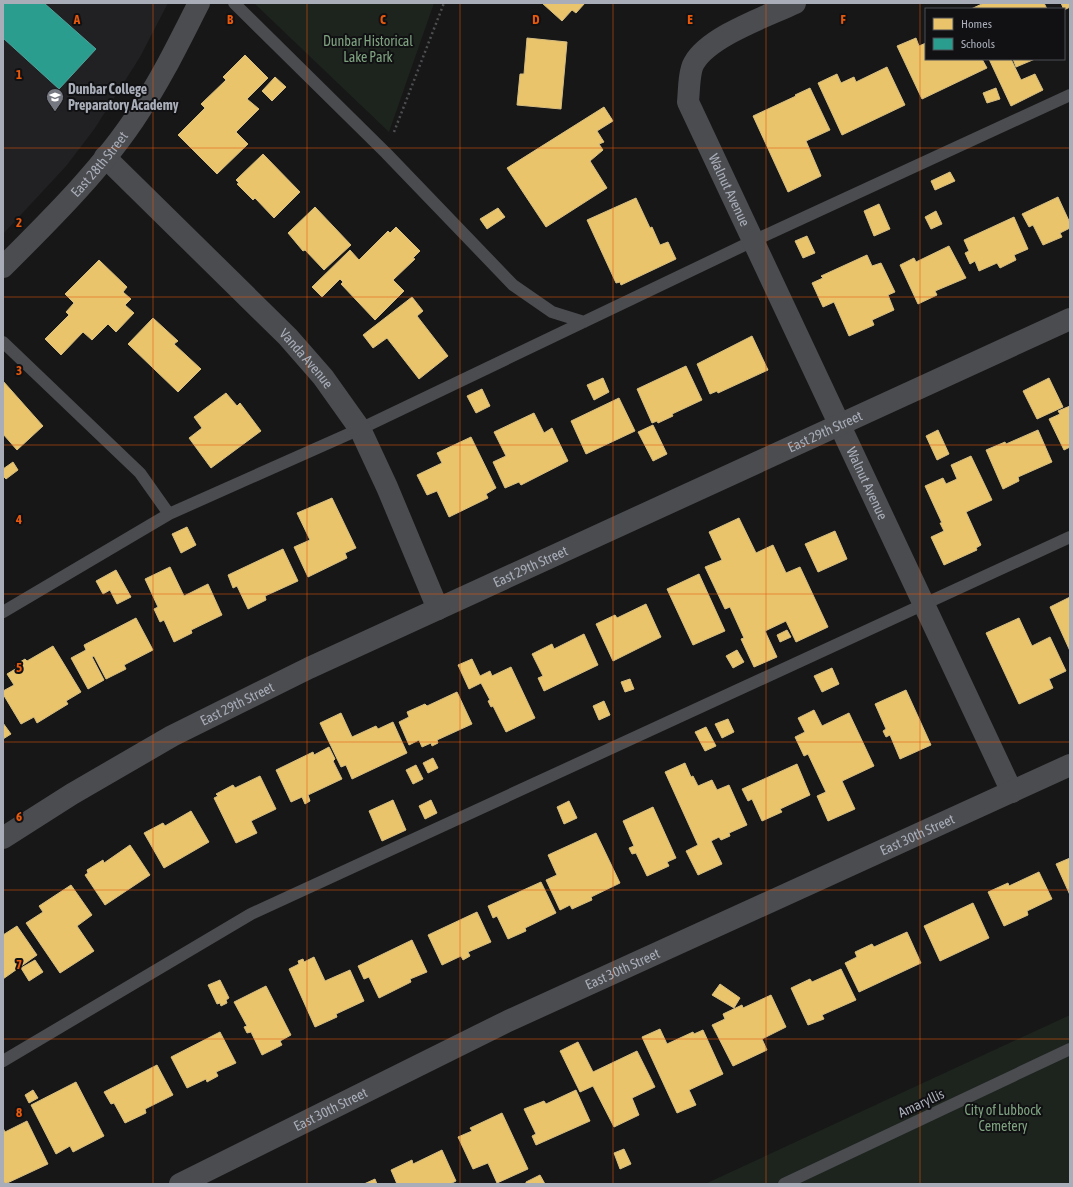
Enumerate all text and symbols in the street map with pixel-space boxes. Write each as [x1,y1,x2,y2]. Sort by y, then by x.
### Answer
legend [925,8,1065,60]
text: A [73,12,81,27]
text: B [227,12,234,27]
text: C [380,12,386,27]
text: D [532,12,540,27]
text: E [687,12,693,27]
text: F [840,12,846,27]
text: Homes [961,17,992,31]
park label: Dunbar Historical Lake Park [323,33,413,65]
text: Schools [961,37,995,51]
text: 1 [16,67,22,82]
place label: Dunbar College Preparatory Academy [68,81,179,113]
school or university icon: Dunbar College Preparatory Academy [45,87,65,112]
street label: East 28th Street [68,128,131,200]
street label: Walnut Avenue [705,151,753,229]
text: 2 [16,215,22,230]
street label: Vanda Avenue [276,325,336,391]
text: 3 [16,363,22,378]
street label: East 29th Street [785,407,865,455]
street label: Walnut Avenue [843,445,891,522]
text: 4 [15,512,22,527]
street label: East 29th Street [491,542,570,590]
text: 5 [16,660,22,675]
street label: East 29th Street [198,679,276,729]
text: 6 [16,809,22,824]
street label: East 30th Street [877,811,957,858]
street label: East 30th Street [583,945,662,993]
text: 7 [16,957,22,972]
street label: East 30th Street [291,1084,370,1134]
street label: Amaryllis [895,1085,947,1121]
park label: City of Lubbock Cemetery [965,1102,1041,1134]
text: 8 [16,1105,22,1120]

